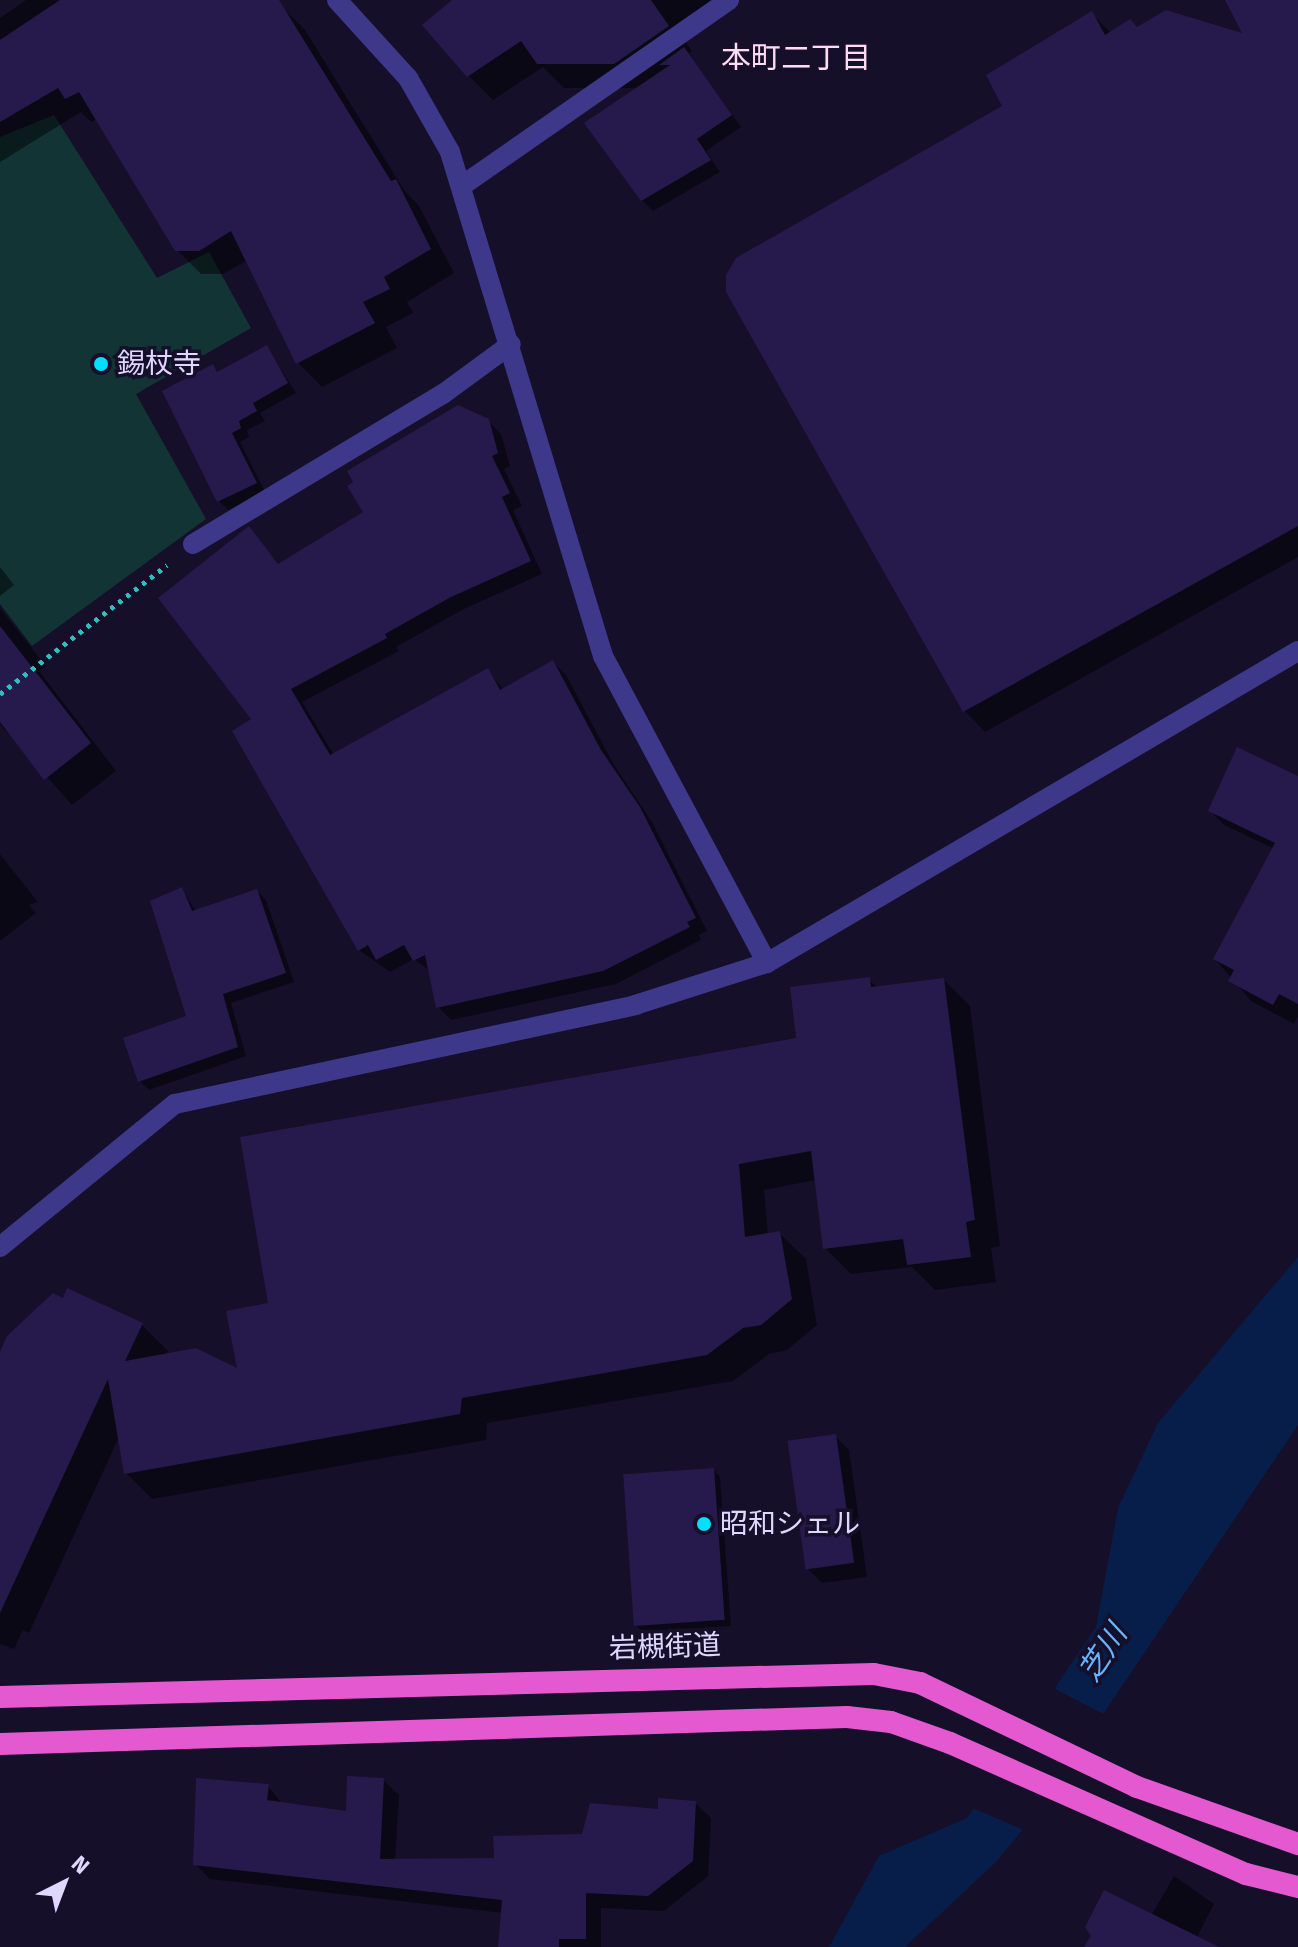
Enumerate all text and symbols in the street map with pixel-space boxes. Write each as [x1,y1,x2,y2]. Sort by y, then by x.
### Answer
district label: 本町二丁目 [721,40,871,76]
place label: 錫杖寺 [117,347,201,381]
marker: 錫杖寺 [92,355,110,373]
place label: 昭和シェル [720,1507,860,1541]
marker: 昭和シェル [695,1515,713,1533]
water label: 芝川 [1072,1618,1134,1688]
street label: 岩槻街道 [608,1628,722,1666]
north arrow [24,1843,104,1923]
text: N [66,1850,95,1880]

